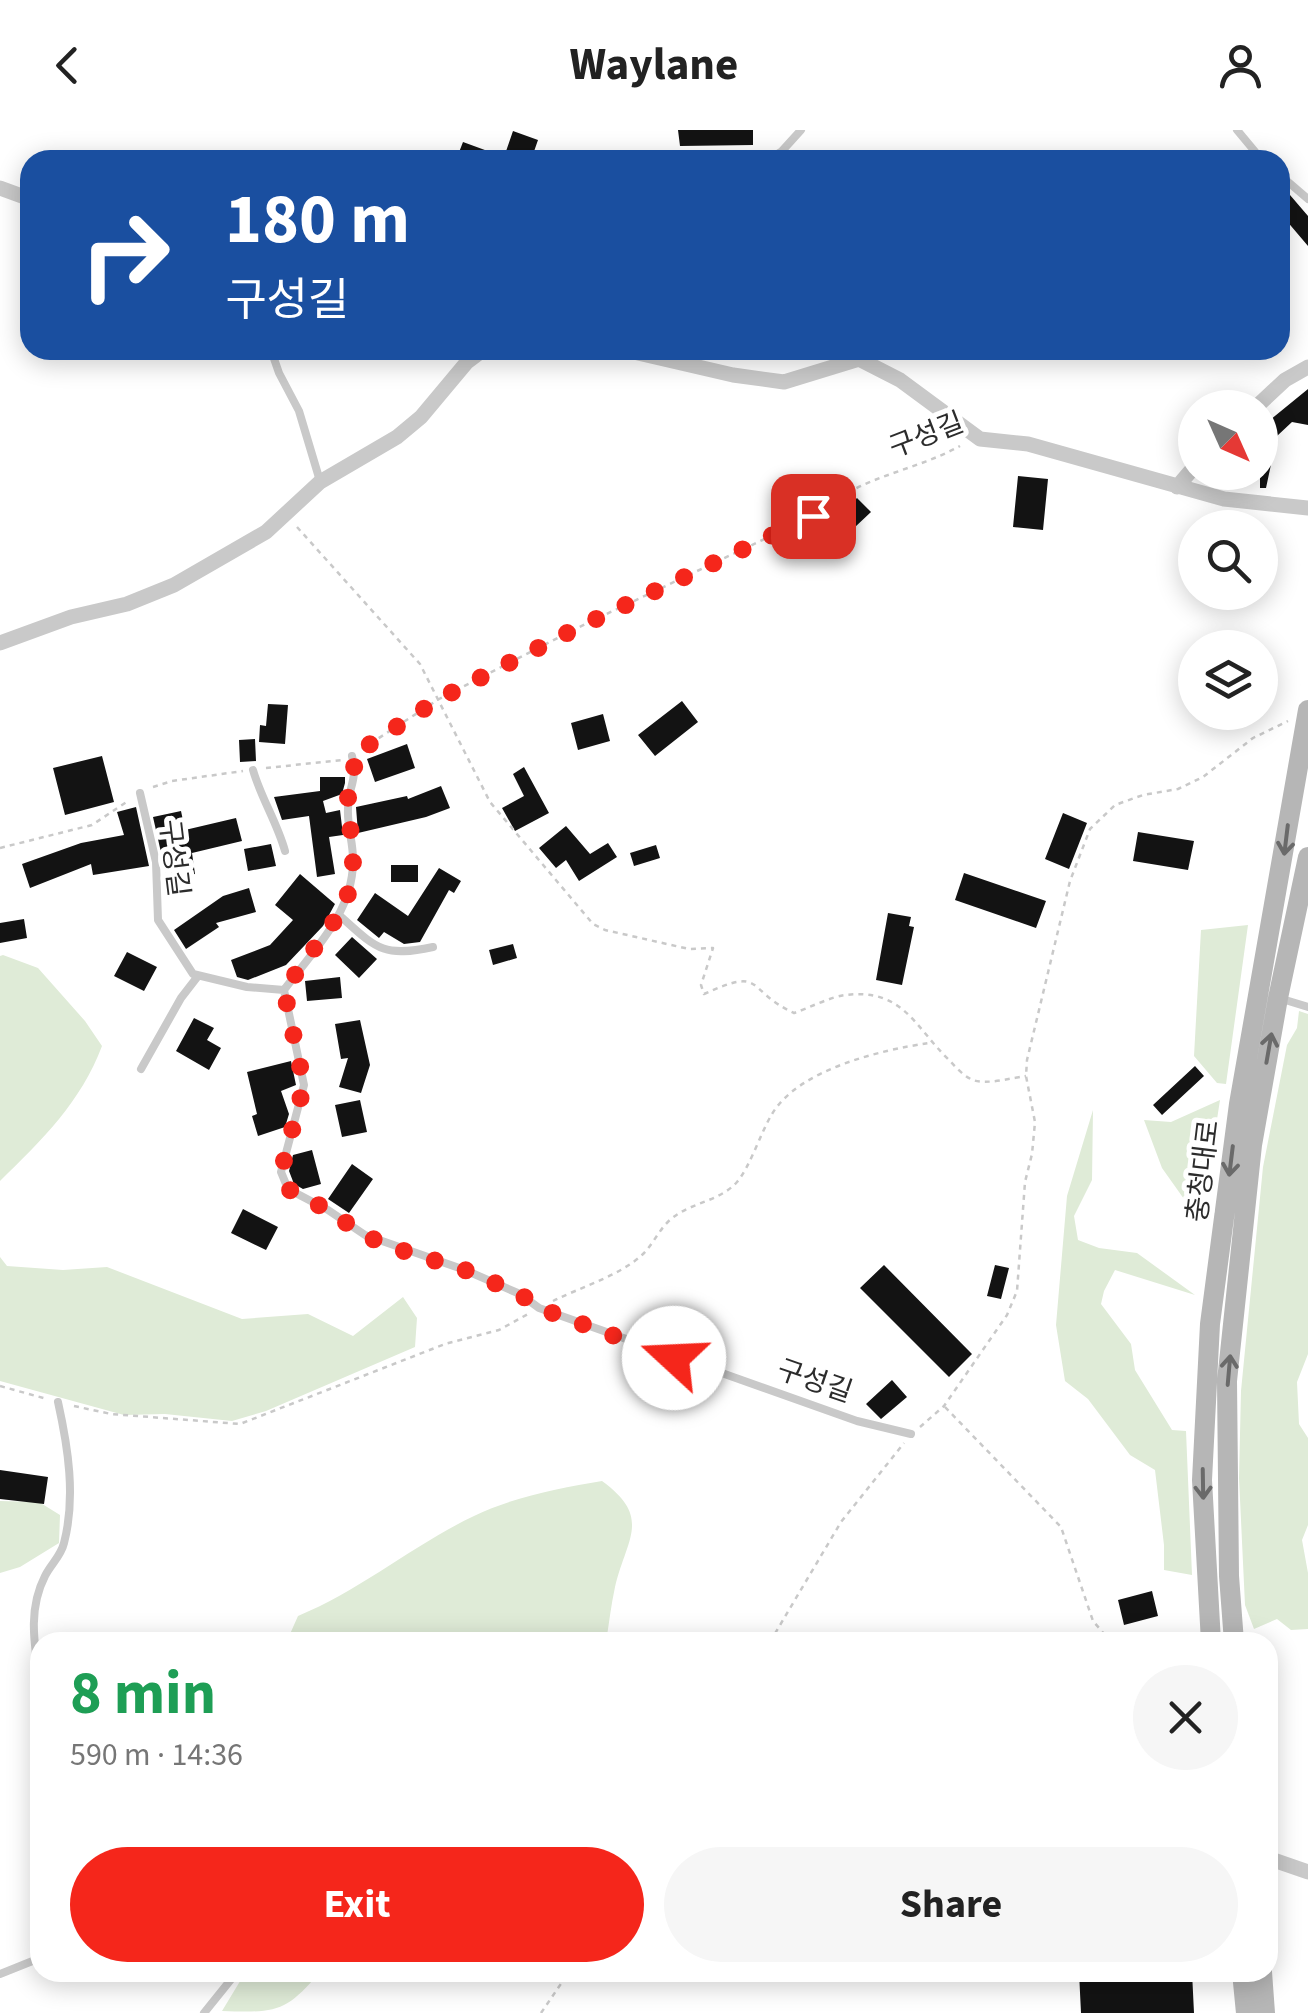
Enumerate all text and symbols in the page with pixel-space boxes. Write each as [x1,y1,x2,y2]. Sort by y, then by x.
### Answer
text: Waylane [570,33,738,97]
icon: back [40,38,95,93]
icon: person [1213,38,1268,93]
text: 180 m [225,170,410,270]
icon: right [60,190,190,320]
text: 구성길 [225,269,349,333]
north arrow [1178,390,1278,490]
map controls [1178,390,1278,730]
street label: 구성길 [883,402,970,467]
pin [771,474,856,559]
icon: arrive [786,489,841,544]
button: search [1178,510,1278,610]
button: layers [1178,630,1278,730]
street label: 구성길 [149,817,199,899]
one-way arrow [1276,824,1294,856]
one-way arrow [1260,1032,1279,1065]
street label: 충청대로 [1177,1118,1229,1225]
one-way arrow [1222,1144,1240,1176]
position arrow [622,1306,726,1410]
street label: 구성길 [772,1349,858,1412]
one-way arrow [1220,1355,1239,1387]
one-way arrow [1193,1468,1212,1500]
text: 8 min [70,1652,216,1737]
button: close [1133,1665,1238,1770]
text: 590 m · 14:36 [70,1732,243,1778]
button: Exit [70,1847,644,1962]
button: Share [664,1847,1238,1962]

